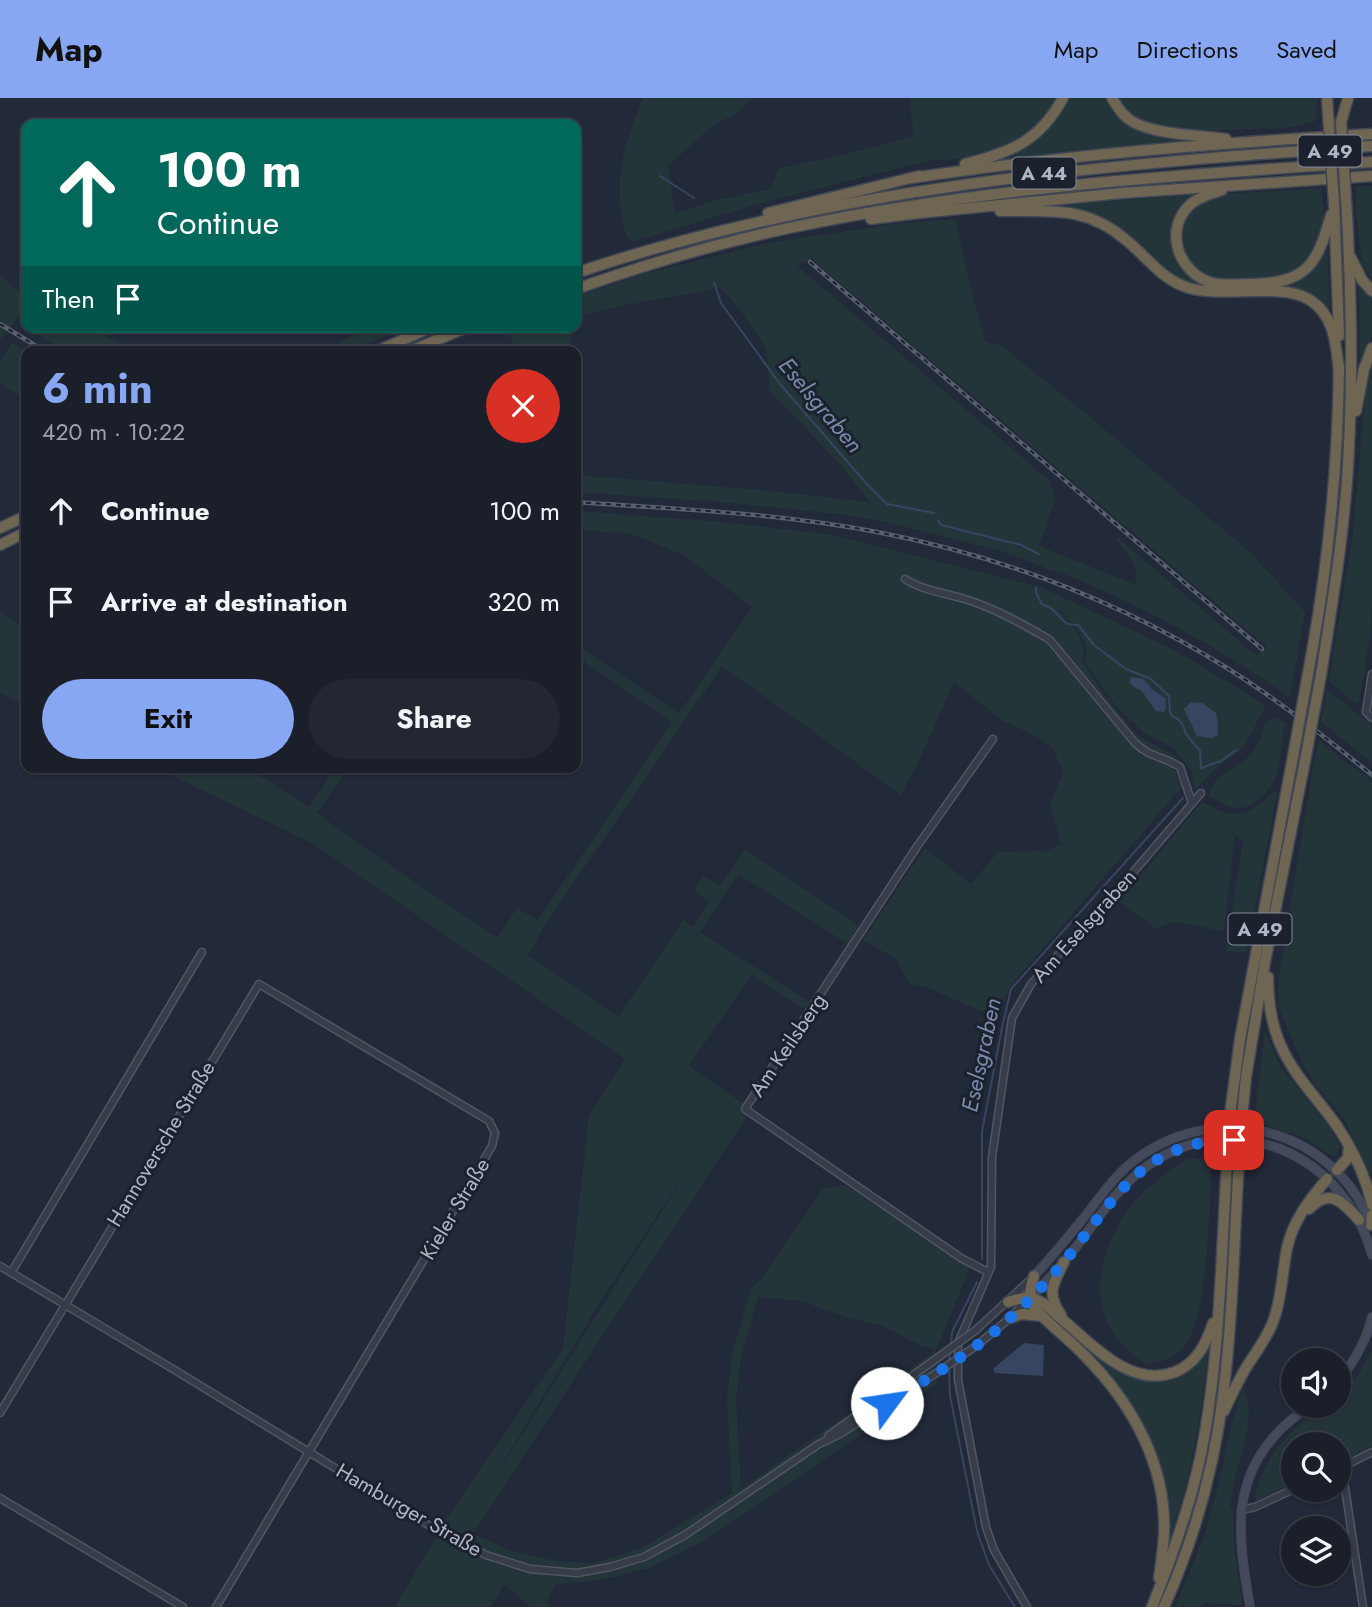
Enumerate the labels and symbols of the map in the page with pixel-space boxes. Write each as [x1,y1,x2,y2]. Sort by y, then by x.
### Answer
road number: A 49 [1298,136,1362,166]
road number: A 44 [1012,158,1076,188]
water label: Eselsgraben [771,350,871,460]
street label: Am Eselsgraben [1025,863,1143,989]
road number: A 49 [1228,914,1292,944]
street label: Am Keilsberg [742,987,834,1103]
water label: Eselsgraben [952,995,1010,1115]
street label: Hannoversche Straße [100,1055,222,1232]
pin [1204,1110,1264,1170]
street label: Kieler Straße [413,1152,497,1266]
position arrow [850,1366,924,1440]
street label: Hamburger Straße [330,1456,488,1564]

